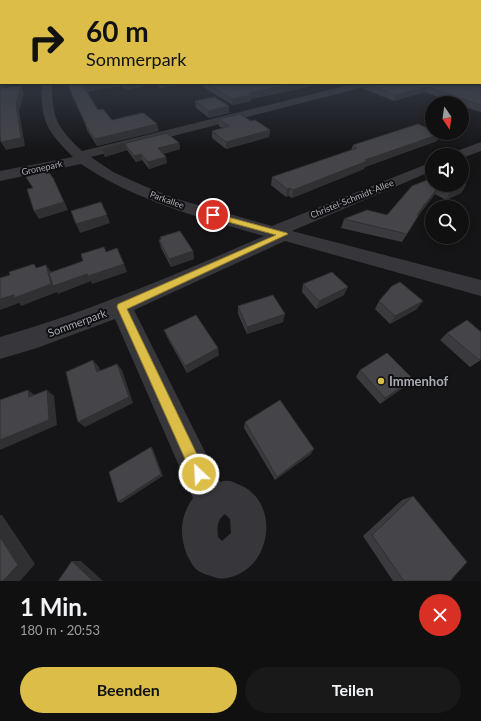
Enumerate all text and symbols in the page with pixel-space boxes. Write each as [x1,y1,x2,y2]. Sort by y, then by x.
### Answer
text: 60 m [86,14,149,48]
icon: right [20,16,72,68]
text: Sommerpark [86,48,186,70]
north arrow [425,96,469,140]
map controls [425,96,469,244]
button: sound [425,148,469,192]
street label: Gronepark [20,158,64,177]
street label: Christel-Schmidt-Allee [309,177,395,220]
street label: Parkallee [148,188,186,211]
pin [196,198,230,232]
button: search [425,200,469,244]
icon: arrive [202,204,224,226]
street label: Sommerpark [46,306,108,339]
place label: Immenhof [389,373,448,389]
marker: Immenhof [376,376,386,386]
position arrow [178,453,220,495]
text: 1 Min. [20,592,88,621]
button: close [419,594,461,636]
text: 180 m · 20:53 [20,622,100,638]
button: Beenden [20,667,237,713]
button: Teilen [245,667,461,713]

